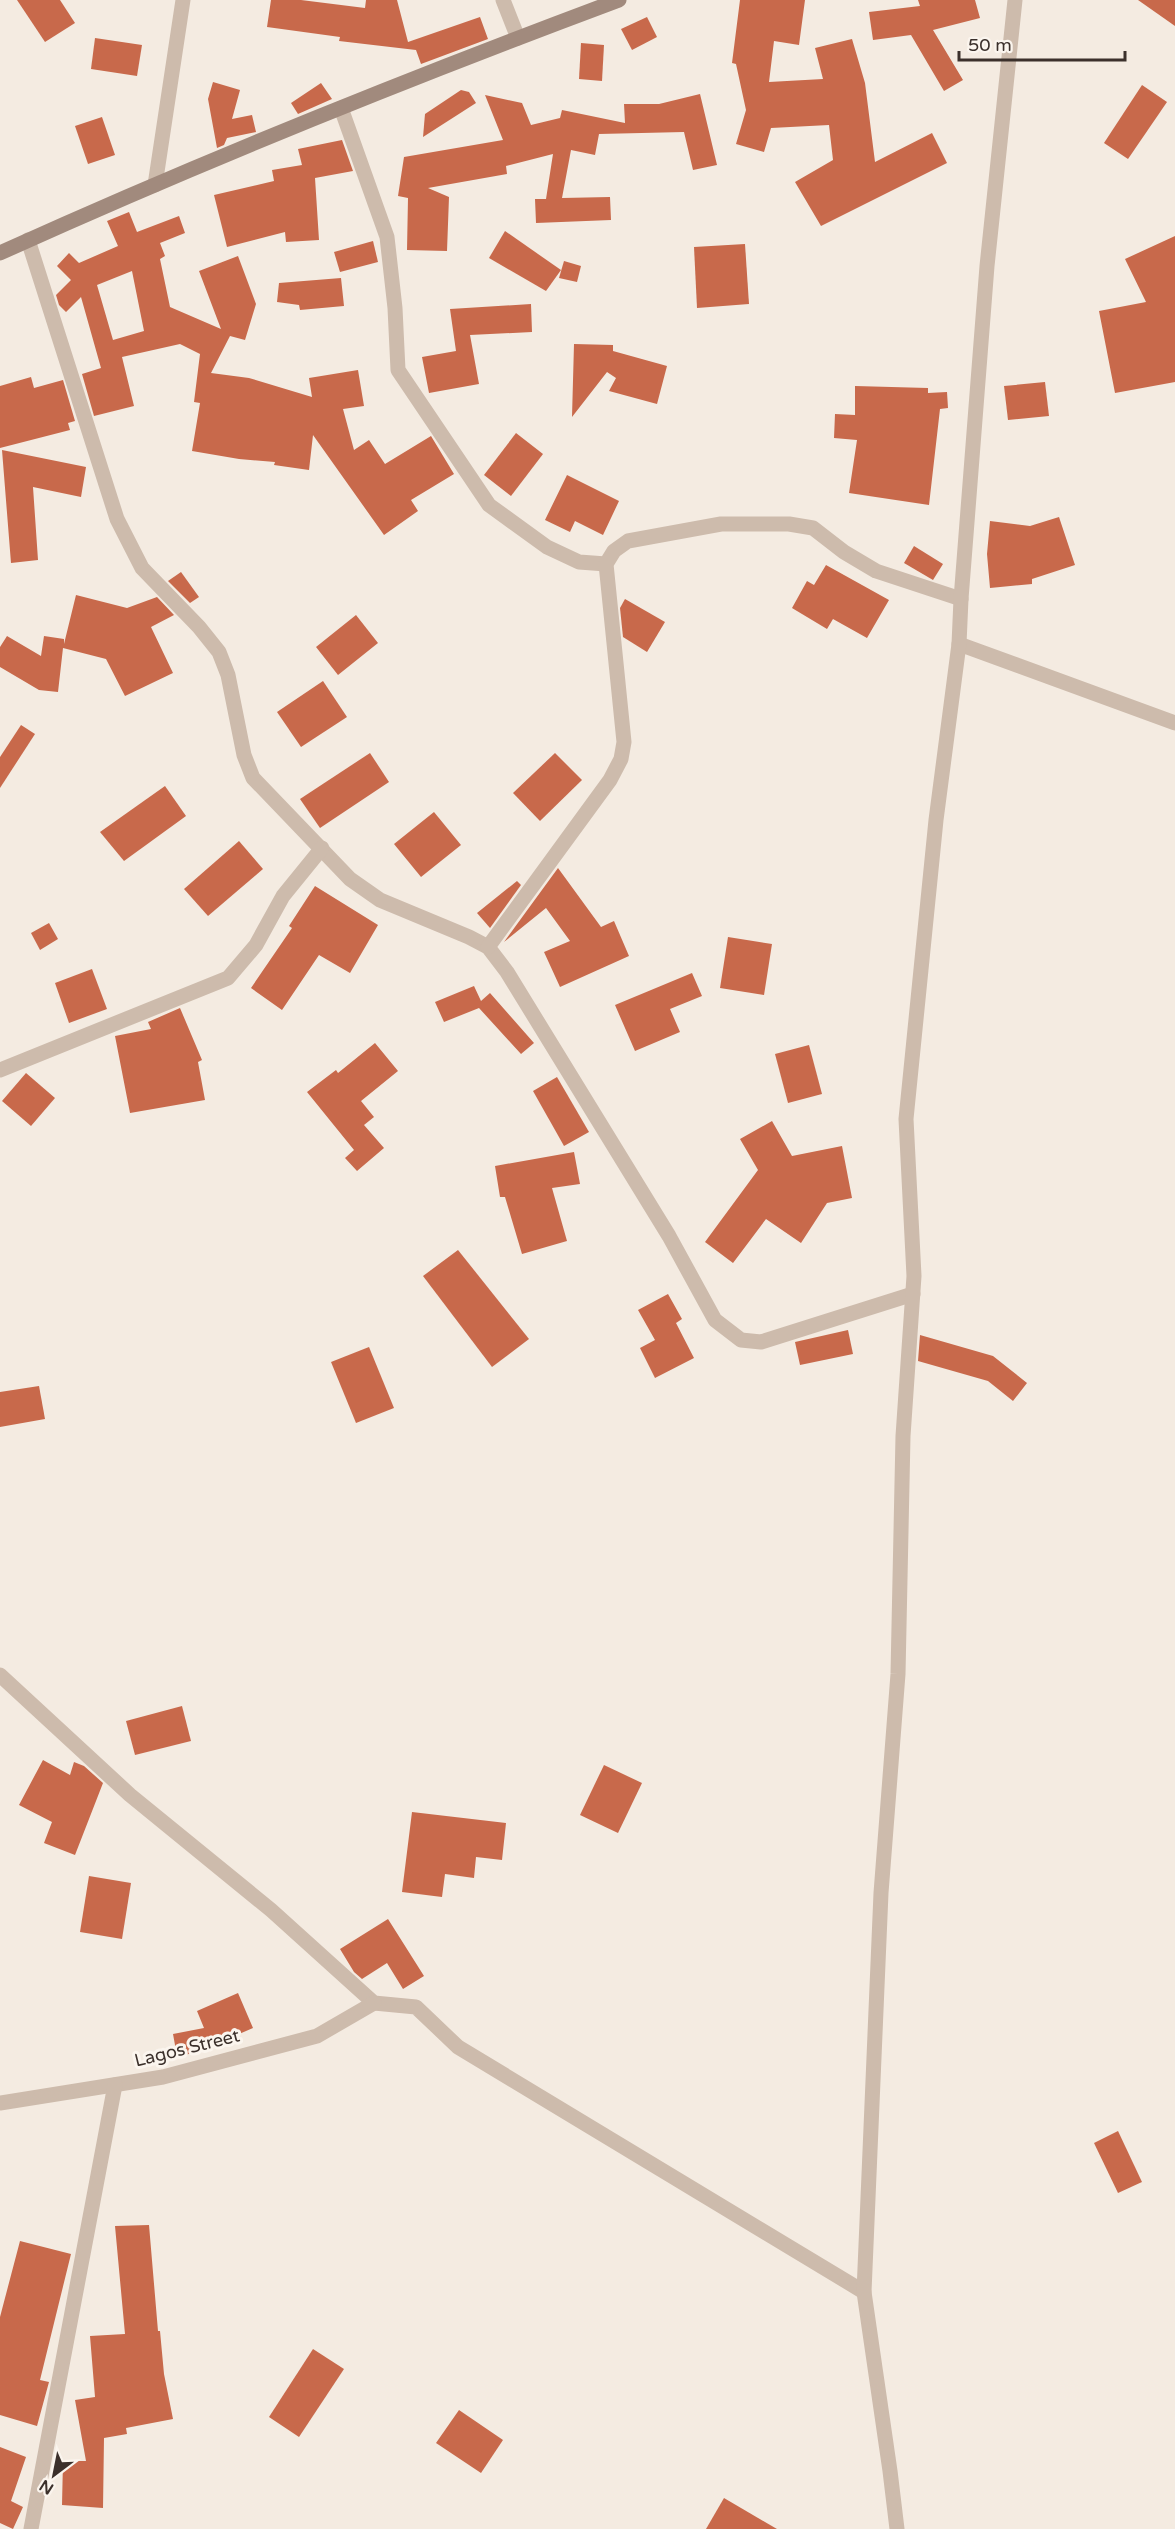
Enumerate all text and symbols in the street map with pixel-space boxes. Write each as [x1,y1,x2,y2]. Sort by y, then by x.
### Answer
scale bar [959,24,1126,62]
text: 50 m [968,34,1012,56]
street label: Lagos Street [132,2024,242,2072]
north arrow [24,2445,84,2505]
text: N [36,2475,57,2499]

